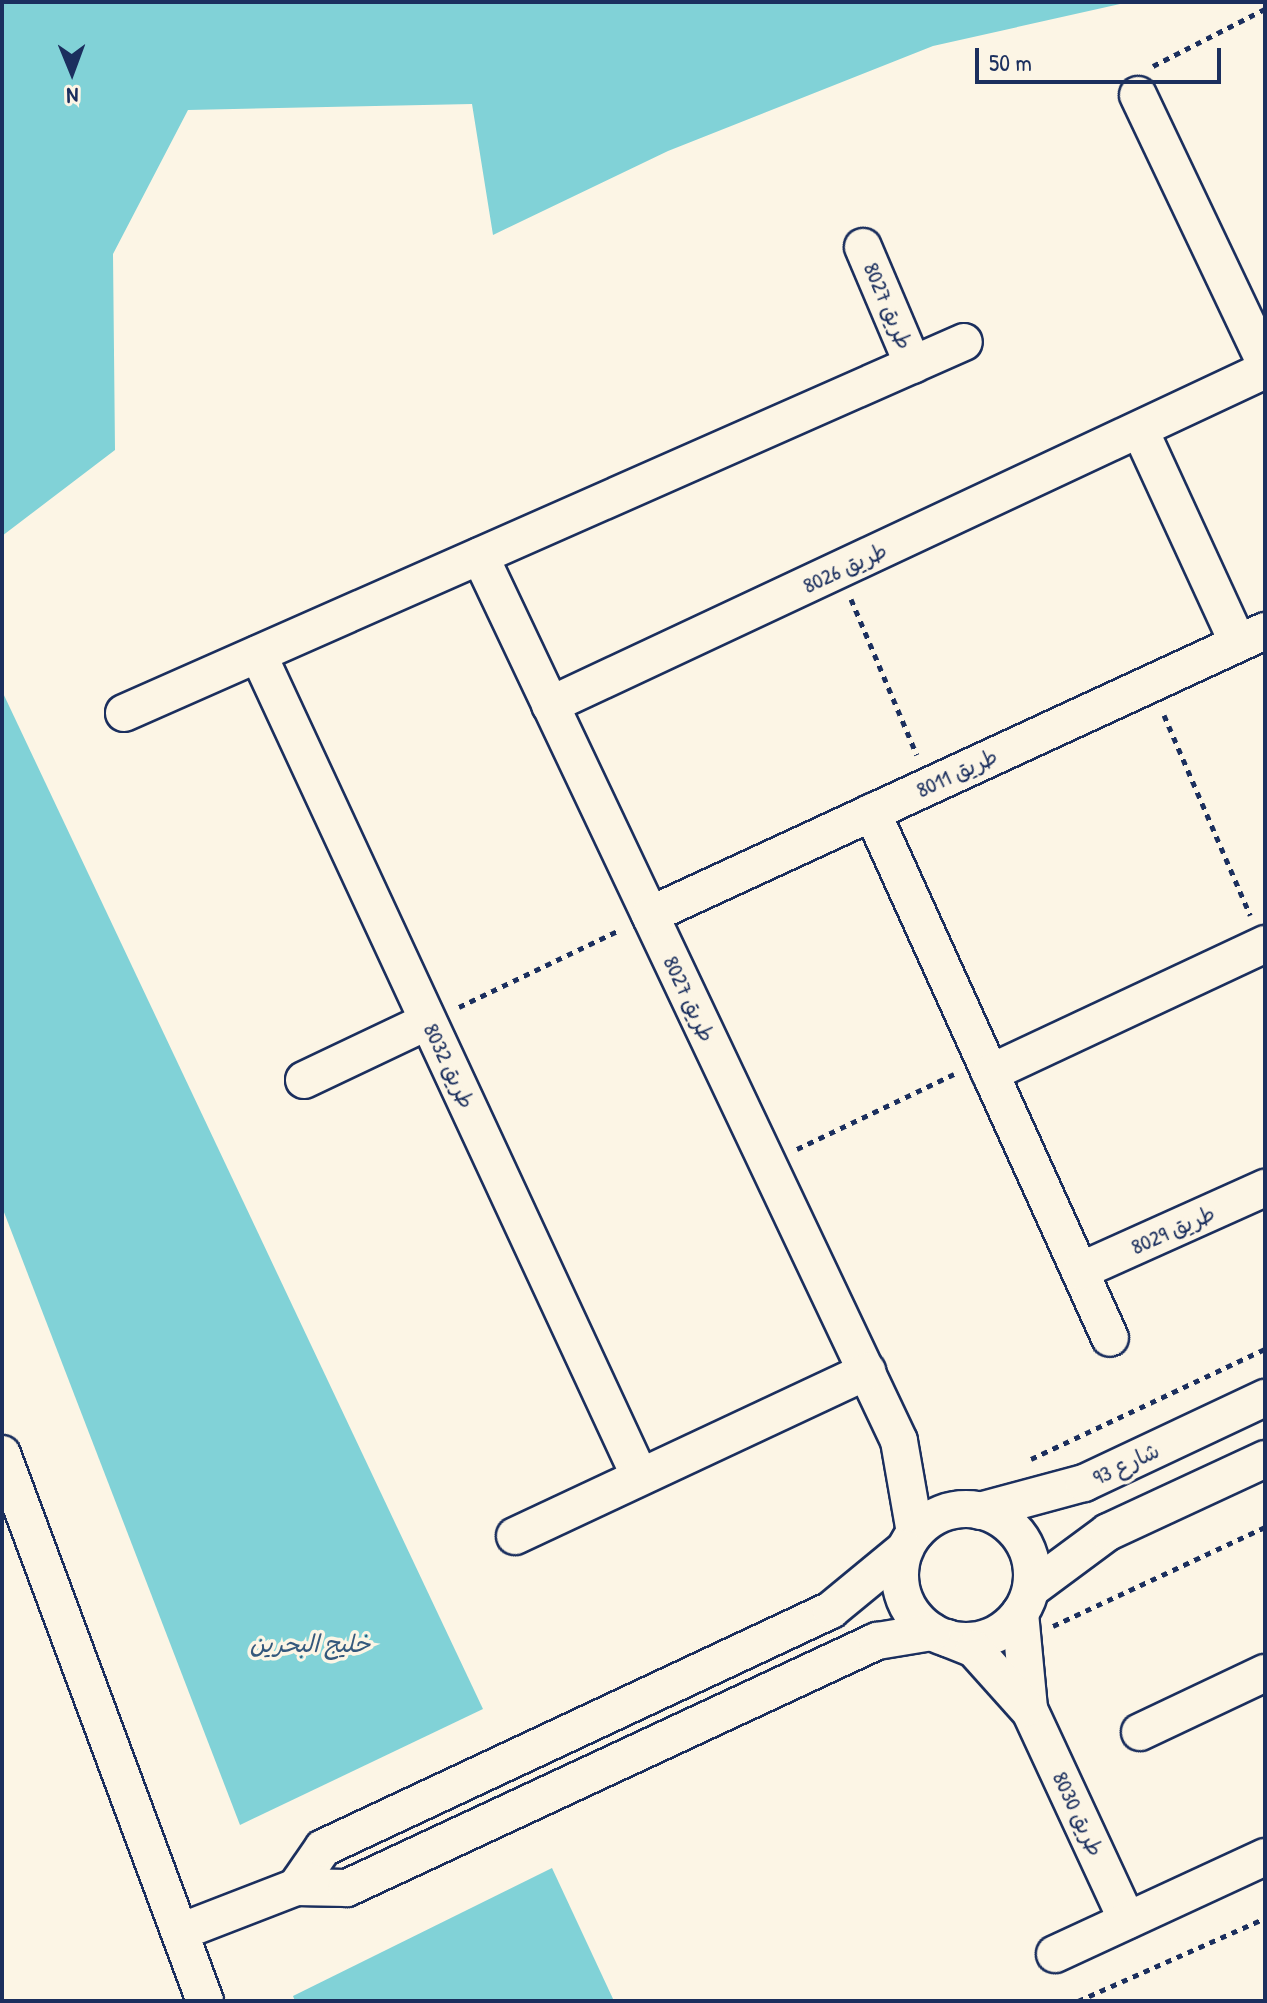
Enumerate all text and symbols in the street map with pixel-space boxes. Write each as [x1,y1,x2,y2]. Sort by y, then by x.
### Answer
north arrow [32,32,112,112]
scale bar [979,32,1225,82]
text: 50 m [989,46,1032,78]
text: N [66,81,79,111]
street label: طريق 8027 [858,259,918,353]
street label: طريق 8026 [799,537,891,599]
street label: طريق 8011 [912,743,1002,803]
street label: طريق 8027 [658,952,720,1046]
street label: طريق 8032 [418,1019,480,1113]
street label: طريق 8029 [1127,1200,1219,1260]
street label: شارع 93 [1088,1437,1164,1491]
water label: خليج البحرين [250,1630,370,1658]
street label: طريق 8030 [1047,1767,1109,1861]

